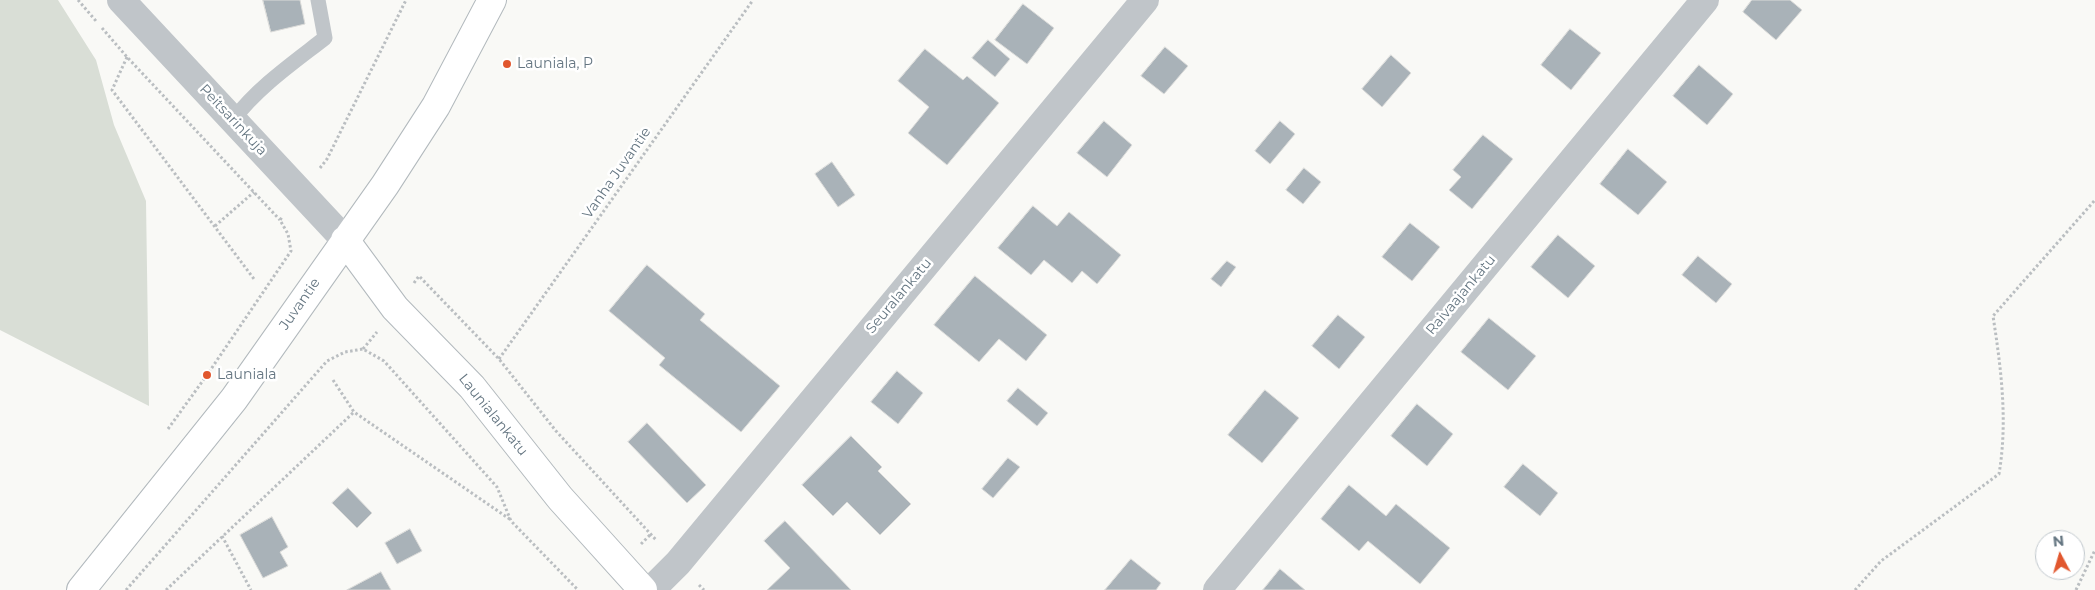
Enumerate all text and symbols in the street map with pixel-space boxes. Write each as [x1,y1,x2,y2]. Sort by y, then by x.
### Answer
place label: Launiala, P [517,56,593,72]
marker: Launiala, P [501,58,513,70]
street label: Peitsarinkuja [196,81,270,159]
street label: Vanha Juvantie [579,124,655,222]
street label: Raivaajankatu [1423,252,1499,338]
street label: Seuralankatu [863,255,935,337]
street label: Juvantie [276,275,324,333]
place label: Launiala [217,367,276,383]
marker: Launiala [201,369,213,381]
street label: Launialankatu [455,371,531,459]
north arrow [2035,530,2085,580]
text: N [2052,532,2065,551]

